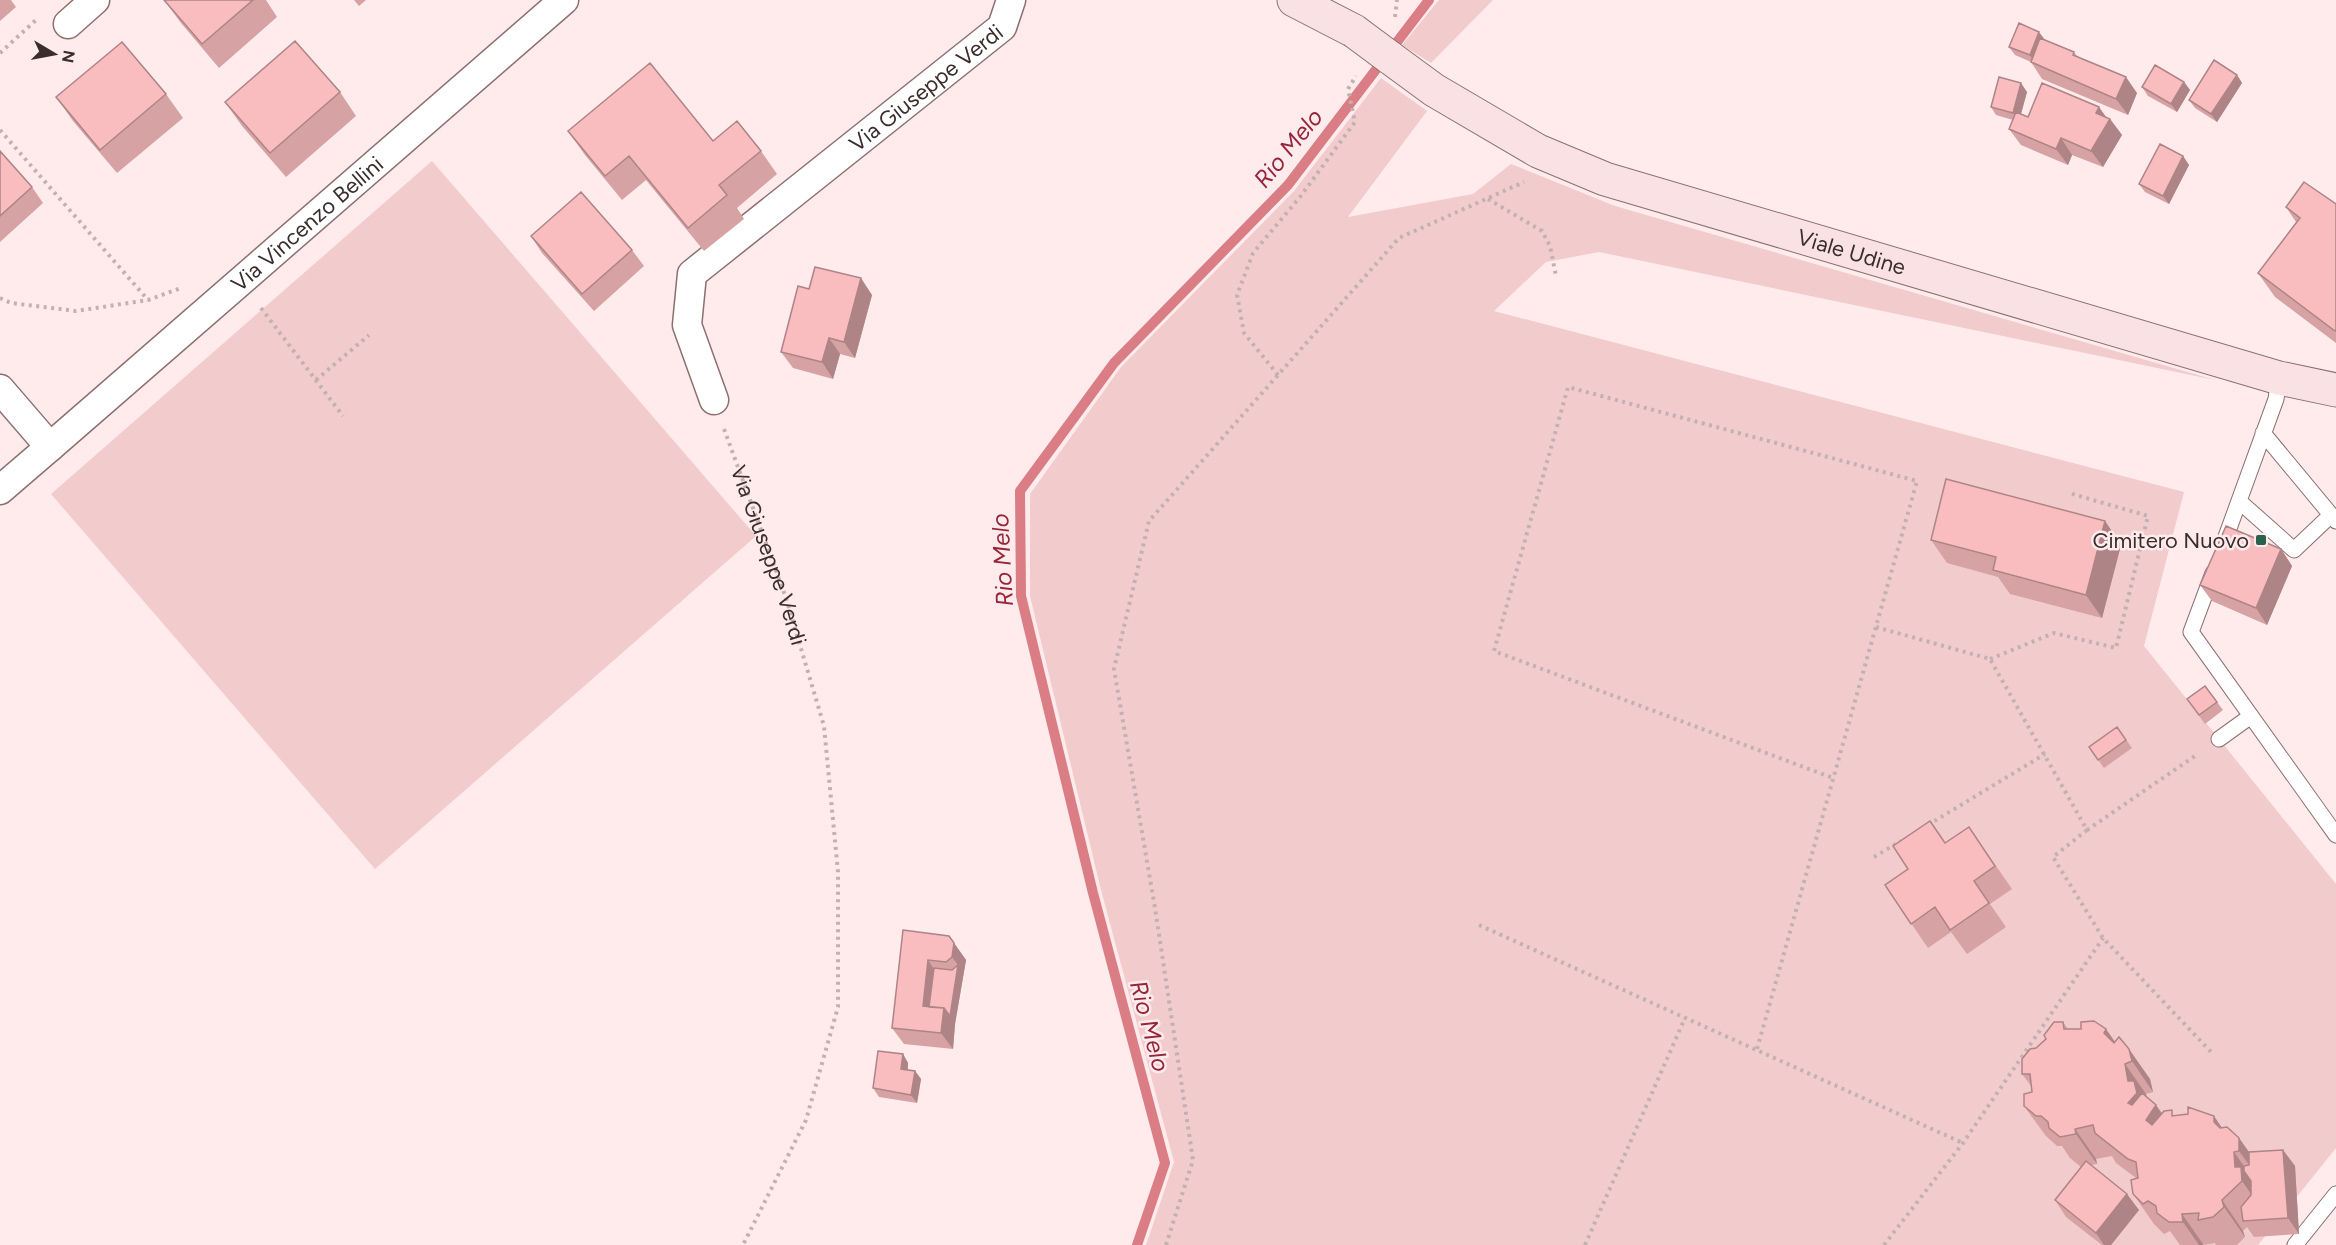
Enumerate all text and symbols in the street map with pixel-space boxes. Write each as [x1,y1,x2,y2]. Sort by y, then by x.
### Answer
street label: Via Giuseppe Verdi [844,18,1008,157]
north arrow [24,24,84,84]
text: N [58,49,79,64]
water label: Rio Melo [1247,103,1329,193]
street label: Via Vincenzo Bellini [225,150,388,297]
street label: Viale Udine [1794,223,1909,281]
street label: Via Giuseppe Verdi [725,462,813,648]
water label: Rio Melo [985,513,1019,607]
place label: Cimitero Nuovo [2093,527,2249,554]
marker: Cimitero Nuovo [2254,533,2268,547]
water label: Rio Melo [1124,977,1176,1075]

